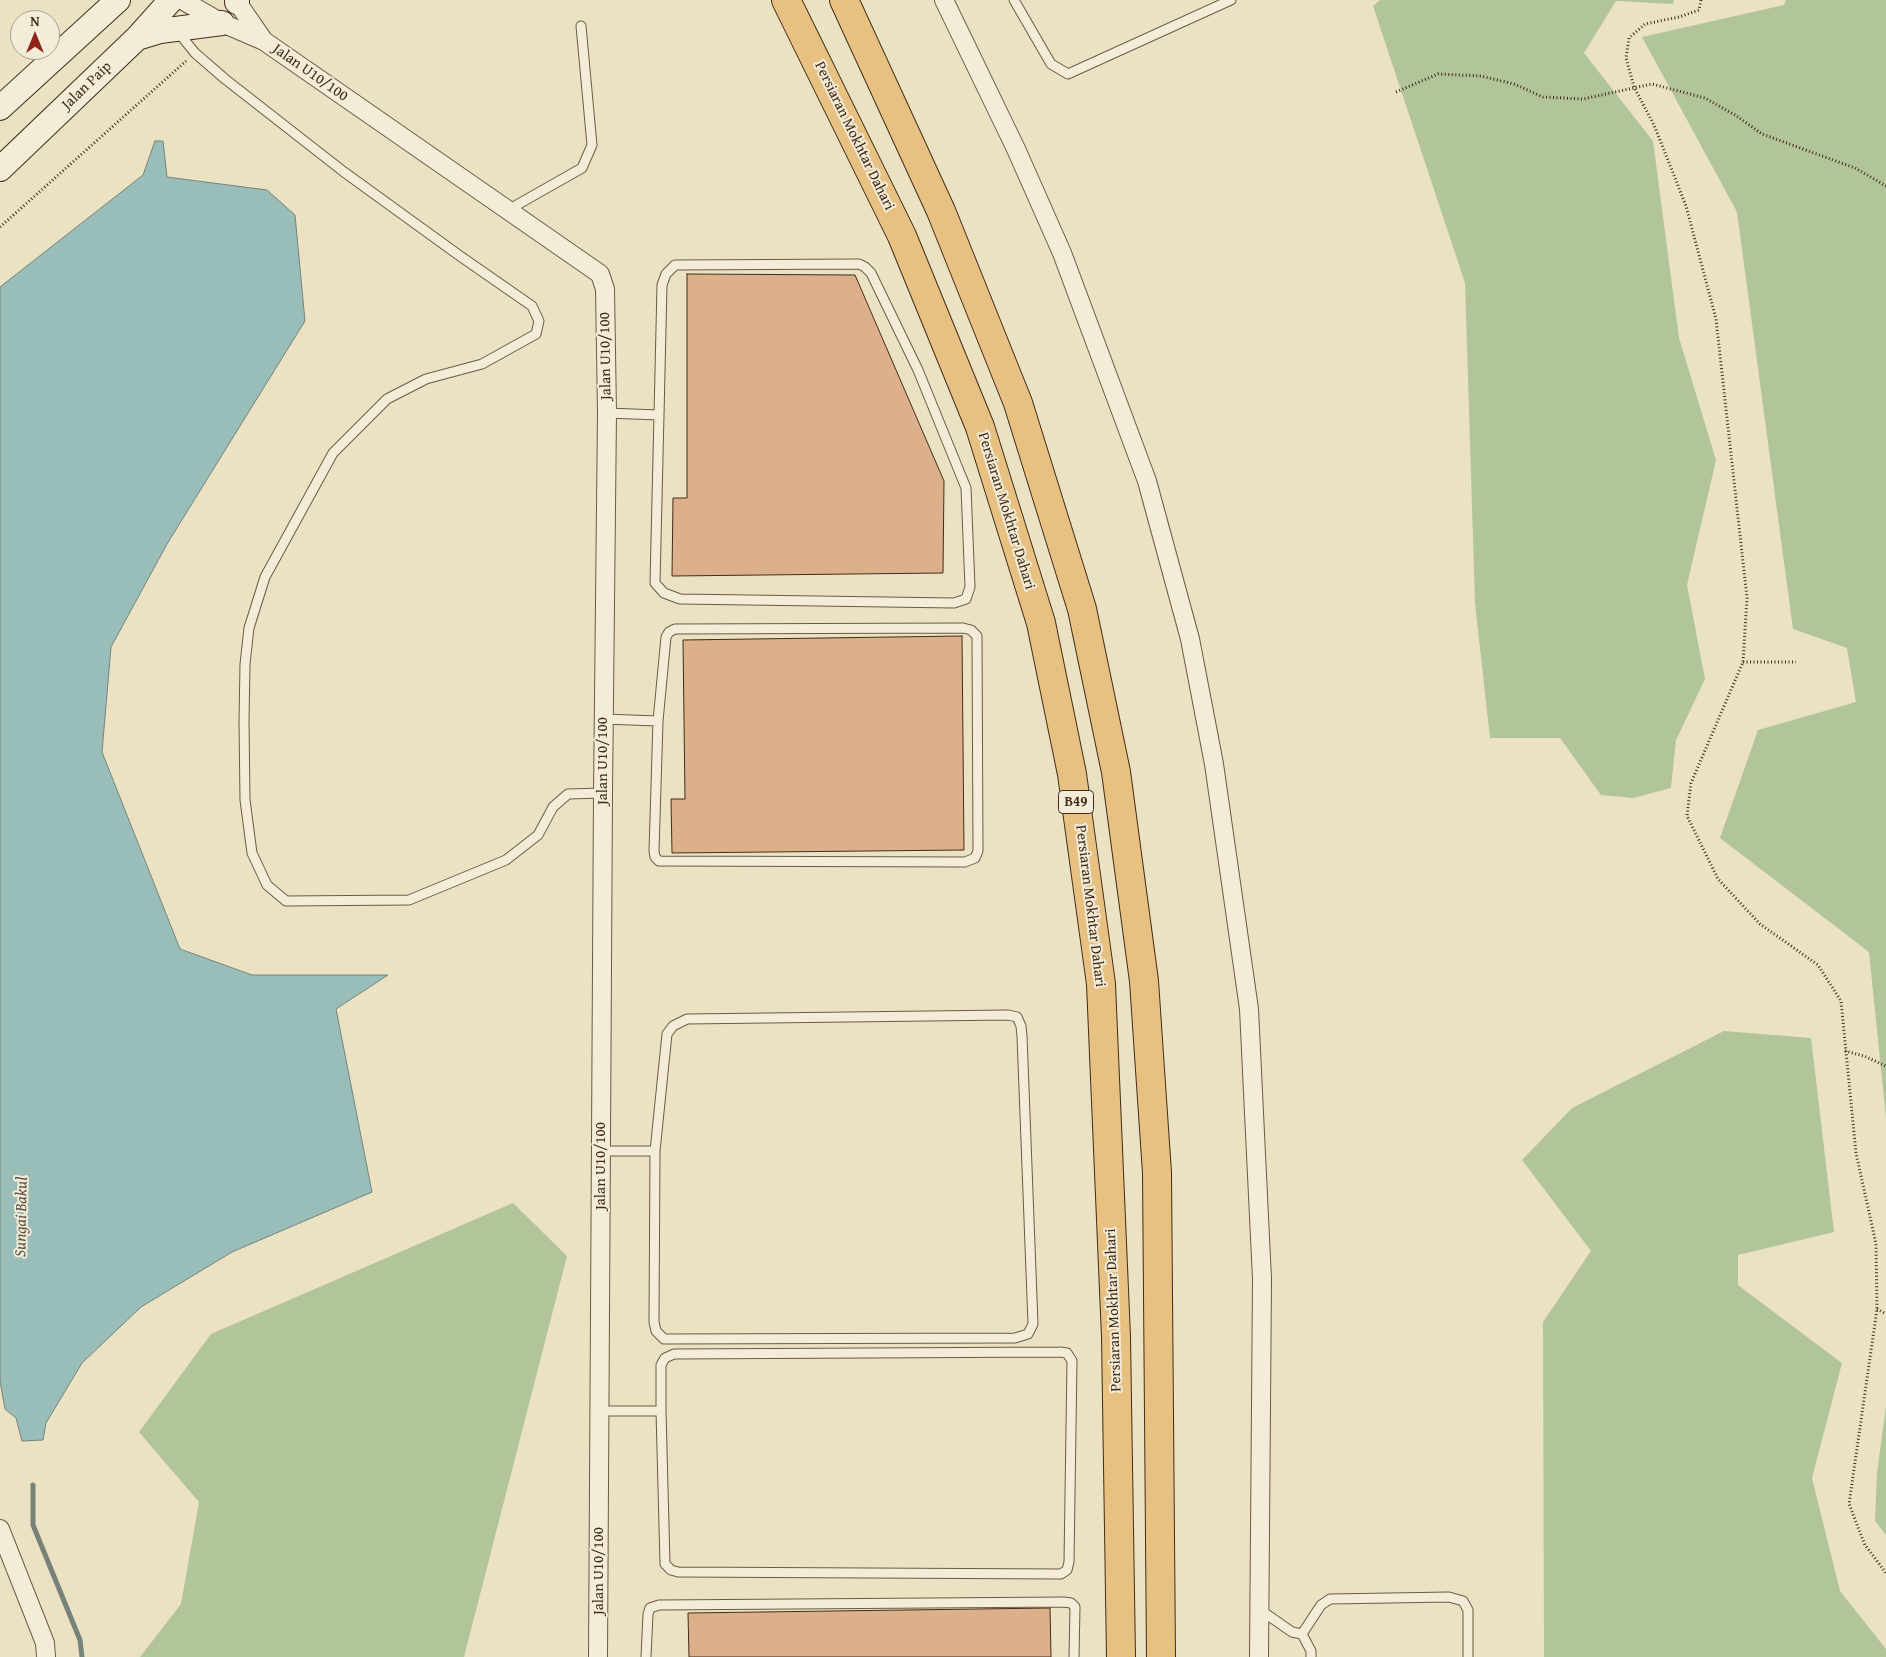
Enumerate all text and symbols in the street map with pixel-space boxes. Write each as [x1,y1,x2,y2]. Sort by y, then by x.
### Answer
north arrow [10,10,60,60]
text: N [30,11,40,31]
street label: Jalan U10/100 [269,40,351,106]
street label: Jalan Paip [58,58,116,114]
street label: Persiaran Mokhtar Dahari [810,59,898,213]
street label: Jalan U10/100 [596,312,616,400]
street label: Persiaran Mokhtar Dahari [974,430,1038,592]
street label: Jalan U10/100 [594,717,612,805]
road number: B49 [1058,790,1094,814]
street label: Persiaran Mokhtar Dahari [1071,824,1109,988]
street label: Jalan U10/100 [592,1122,610,1210]
water label: Sungai Bakul [12,1177,32,1257]
street label: Persiaran Mokhtar Dahari [1102,1228,1126,1392]
street label: Jalan U10/100 [590,1527,608,1615]

